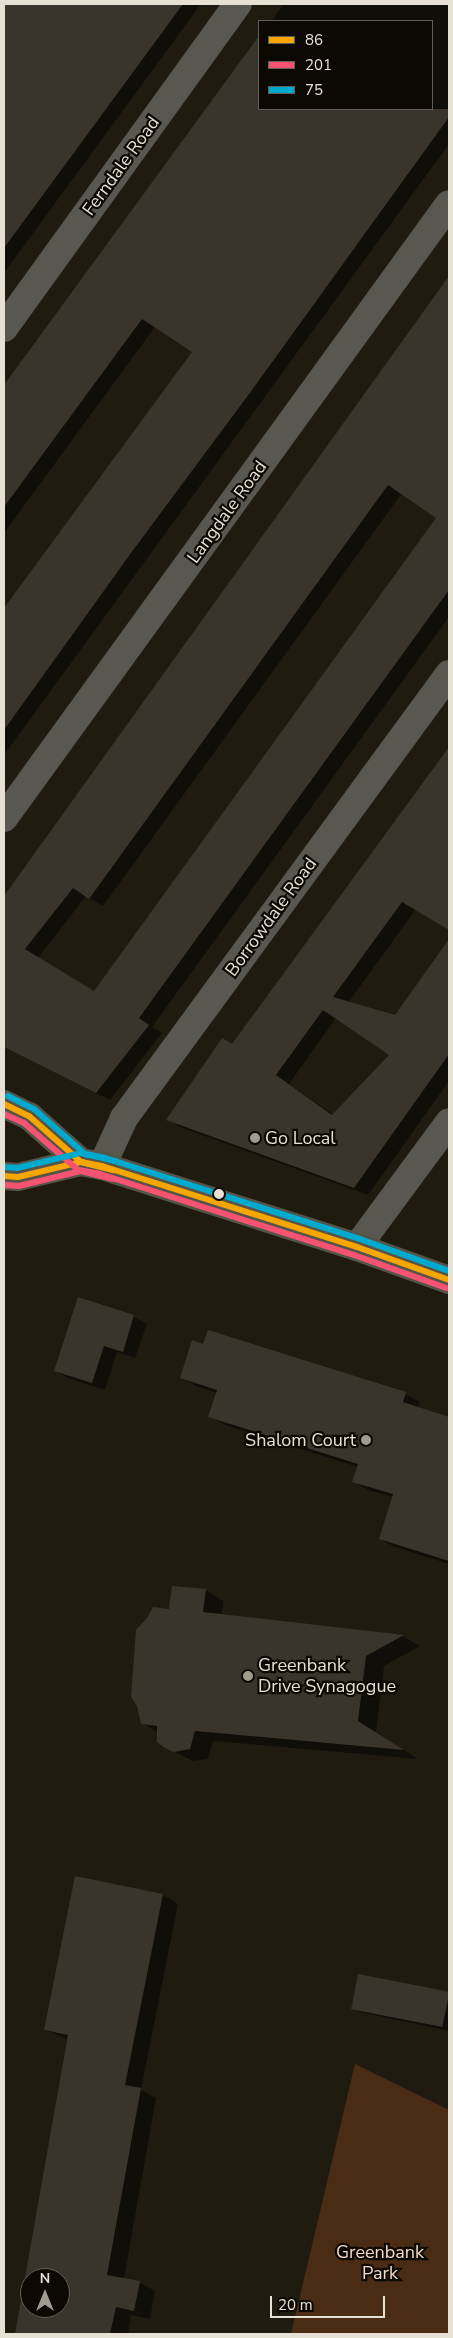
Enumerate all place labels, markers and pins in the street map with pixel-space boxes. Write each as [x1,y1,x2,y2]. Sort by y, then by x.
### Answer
place label: Go Local [265,1127,336,1149]
marker: Go Local [249,1132,261,1144]
unlabelled marker [214,1189,224,1199]
place label: Shalom Court [245,1429,356,1451]
marker: Shalom Court [360,1434,372,1446]
place label: Greenbank Drive Synagogue [258,1655,396,1698]
marker: Greenbank Drive Synagogue [242,1670,254,1682]

